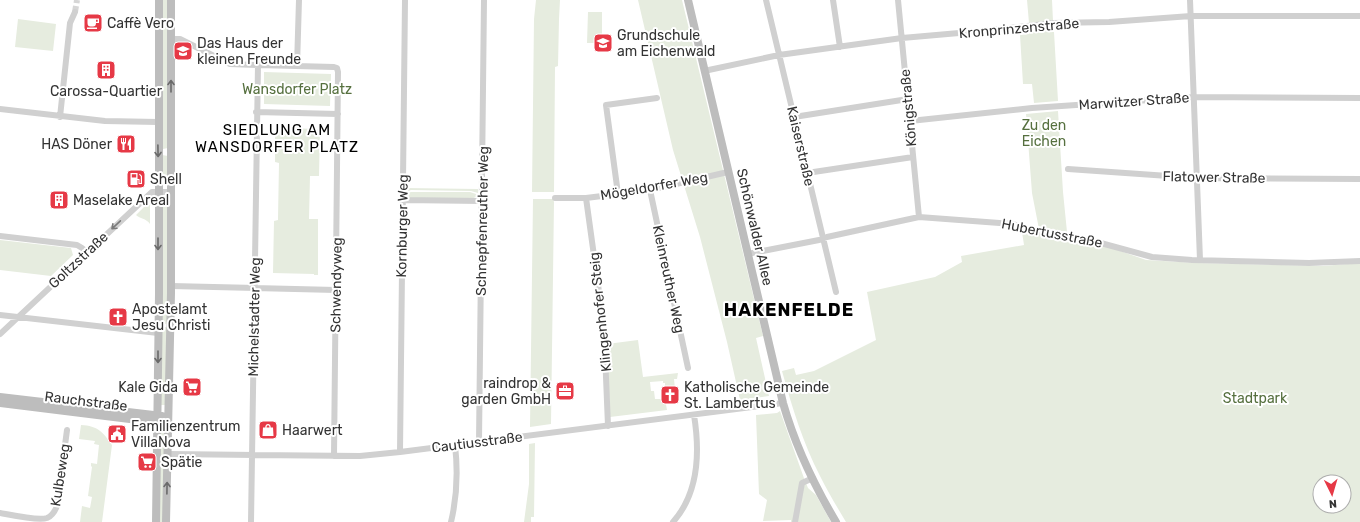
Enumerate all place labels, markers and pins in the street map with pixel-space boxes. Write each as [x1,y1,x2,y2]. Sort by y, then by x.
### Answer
cafe icon: Caffè Vero [82,12,104,34]
place label: Caffè Vero [107,15,174,32]
place label: Grundschule am Eichenwald [617,27,715,60]
school or university icon: Grundschule am Eichenwald [592,32,614,54]
place label: Das Haus der kleinen Freunde [197,35,301,68]
school or university icon: Das Haus der kleinen Freunde [172,40,194,62]
building icon: Carossa-Quartier [95,59,117,81]
place label: Carossa-Quartier [50,83,163,100]
restaurant icon: HAS Döner [115,133,137,155]
place label: HAS Döner [41,136,113,153]
fuel station icon: Shell [125,168,147,190]
place label: Shell [150,171,182,188]
building icon: Maselake Areal [48,189,70,211]
place label: Maselake Areal [73,192,169,209]
place label: Apostelamt Jesu Christi [132,301,210,334]
church icon: Apostelamt Jesu Christi [107,306,129,328]
place label: raindrop & garden GmbH [461,375,551,408]
supermarket icon: Kale Gida [181,376,203,398]
place label: Kale Gida [118,379,178,396]
place label: Katholische Gemeinde St. Lambertus [684,379,829,412]
office icon: raindrop & garden GmbH [554,380,576,402]
church icon: Katholische Gemeinde St. Lambertus [659,384,681,406]
place label: Familienzentrum VillaNova [131,418,240,451]
shop icon: Haarwert [257,419,279,441]
place label: Haarwert [282,422,343,439]
public building icon: Familienzentrum VillaNova [106,423,128,445]
supermarket icon: Spätie [136,451,158,473]
place label: Spätie [161,454,203,471]

